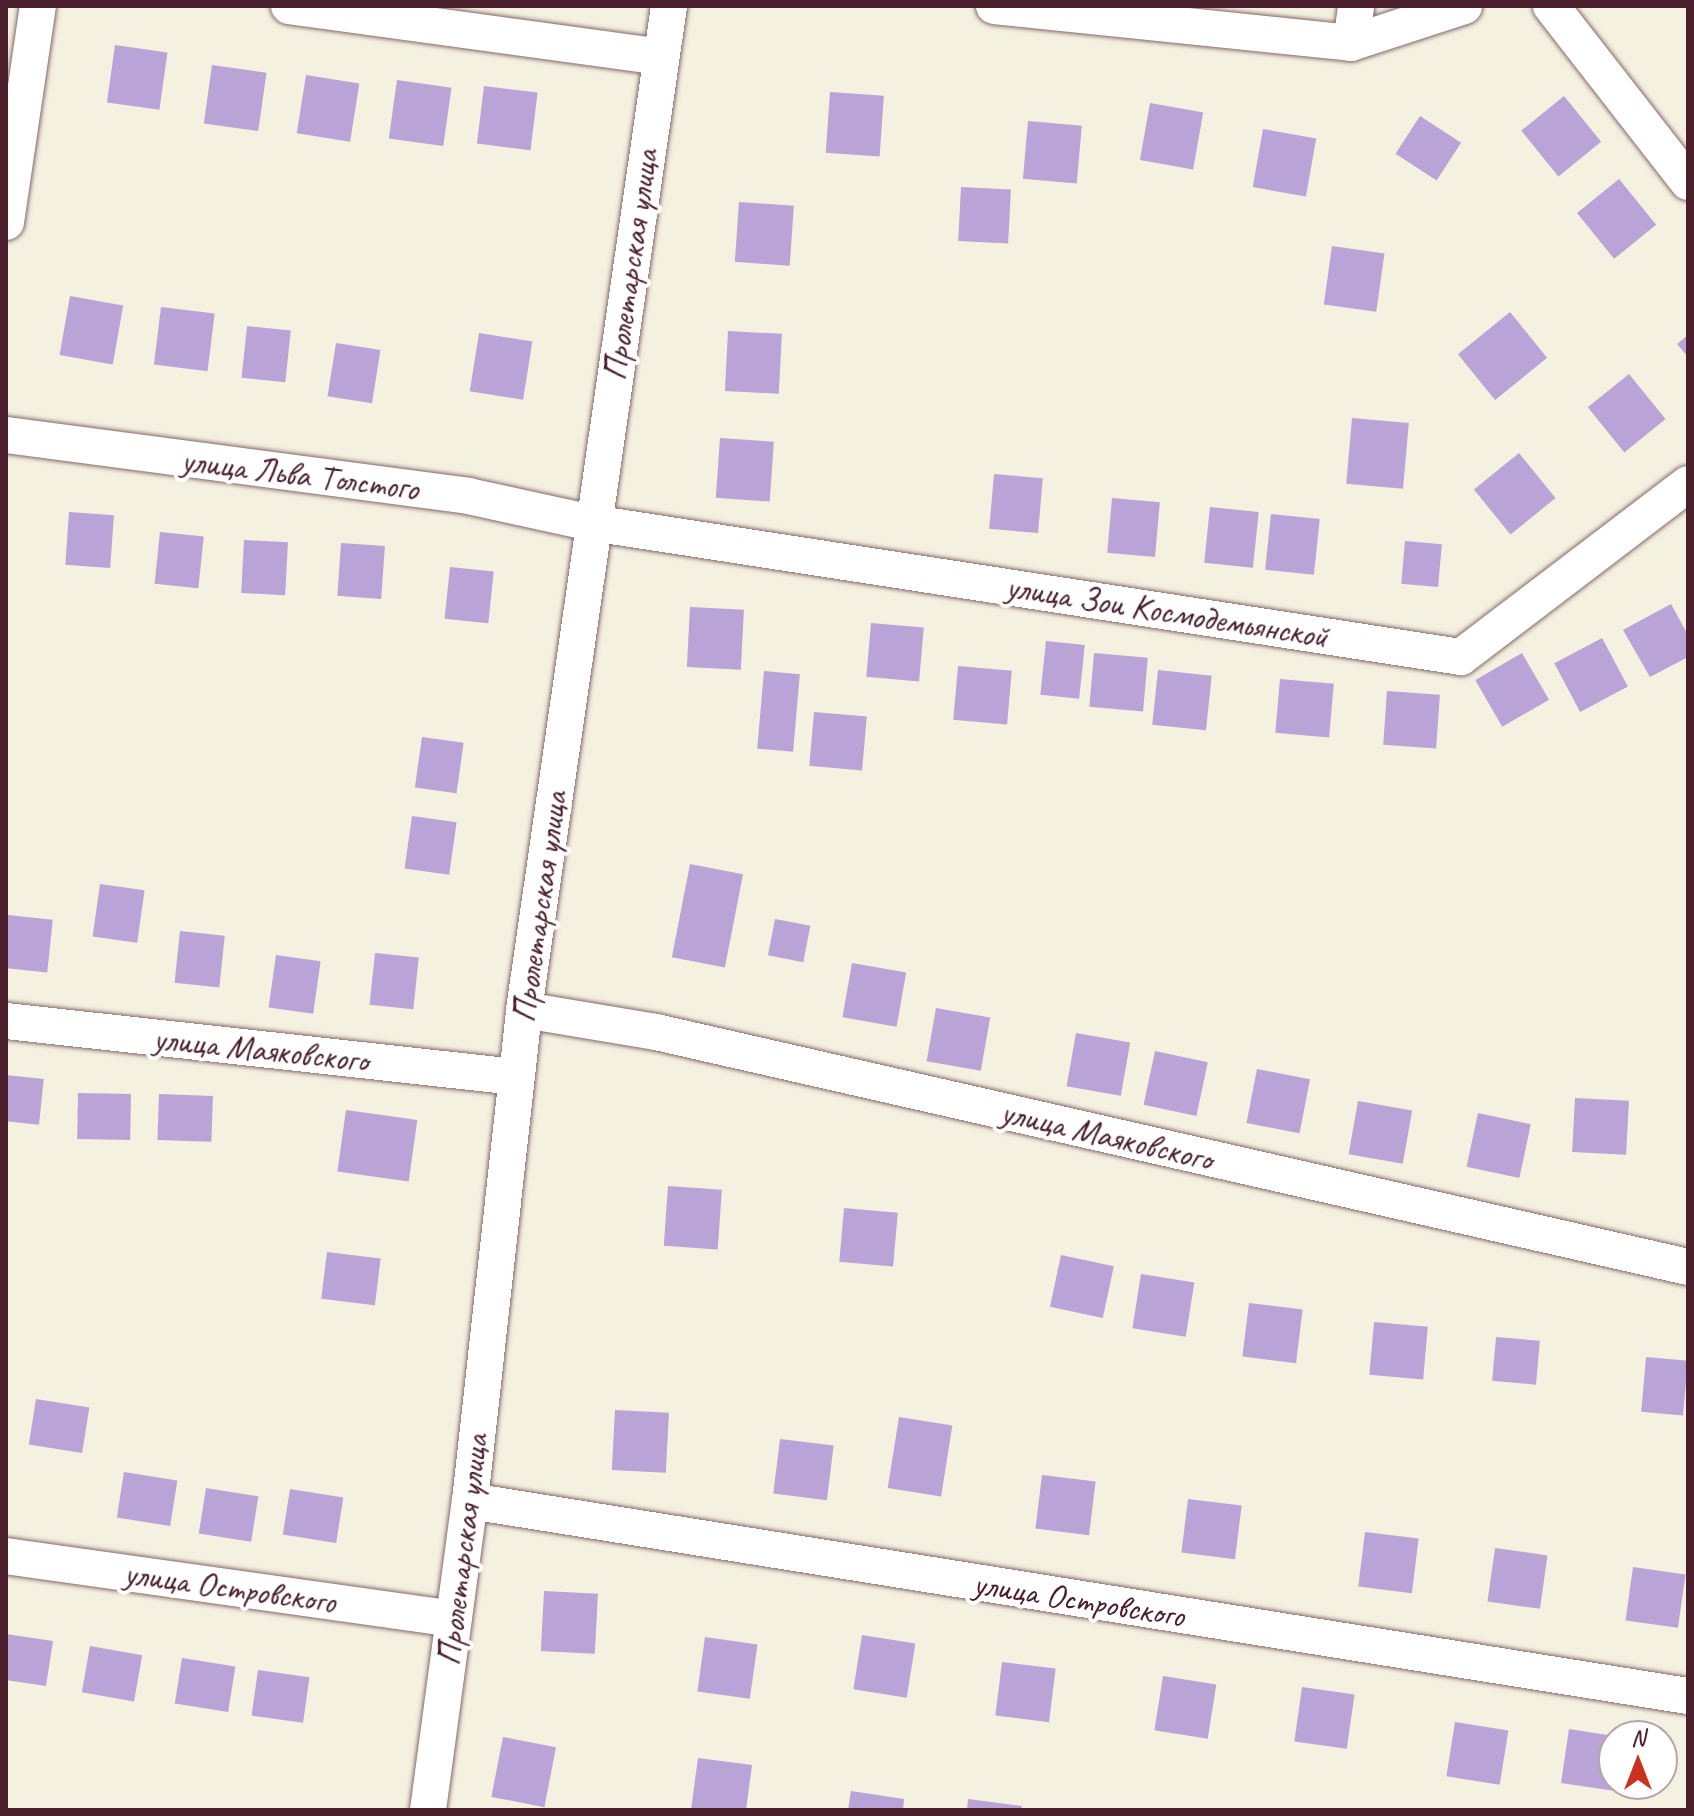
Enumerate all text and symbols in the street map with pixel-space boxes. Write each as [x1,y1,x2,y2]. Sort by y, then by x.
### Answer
street label: Пролетарская улица [593,146,667,384]
street label: улица Льва Толстого [180,439,420,509]
street label: улица Зои Космодемьянской [1004,565,1330,657]
street label: Пролетарская улица [502,788,576,1026]
street label: улица Маяковского [151,1017,371,1081]
street label: улица Маяковского [997,1091,1217,1179]
street label: Пролетарская улица [427,1431,497,1669]
street label: улица Островского [120,1552,340,1622]
street label: улица Островского [969,1562,1189,1636]
north arrow [1598,1720,1678,1800]
text: N [1631,1724,1645,1752]

